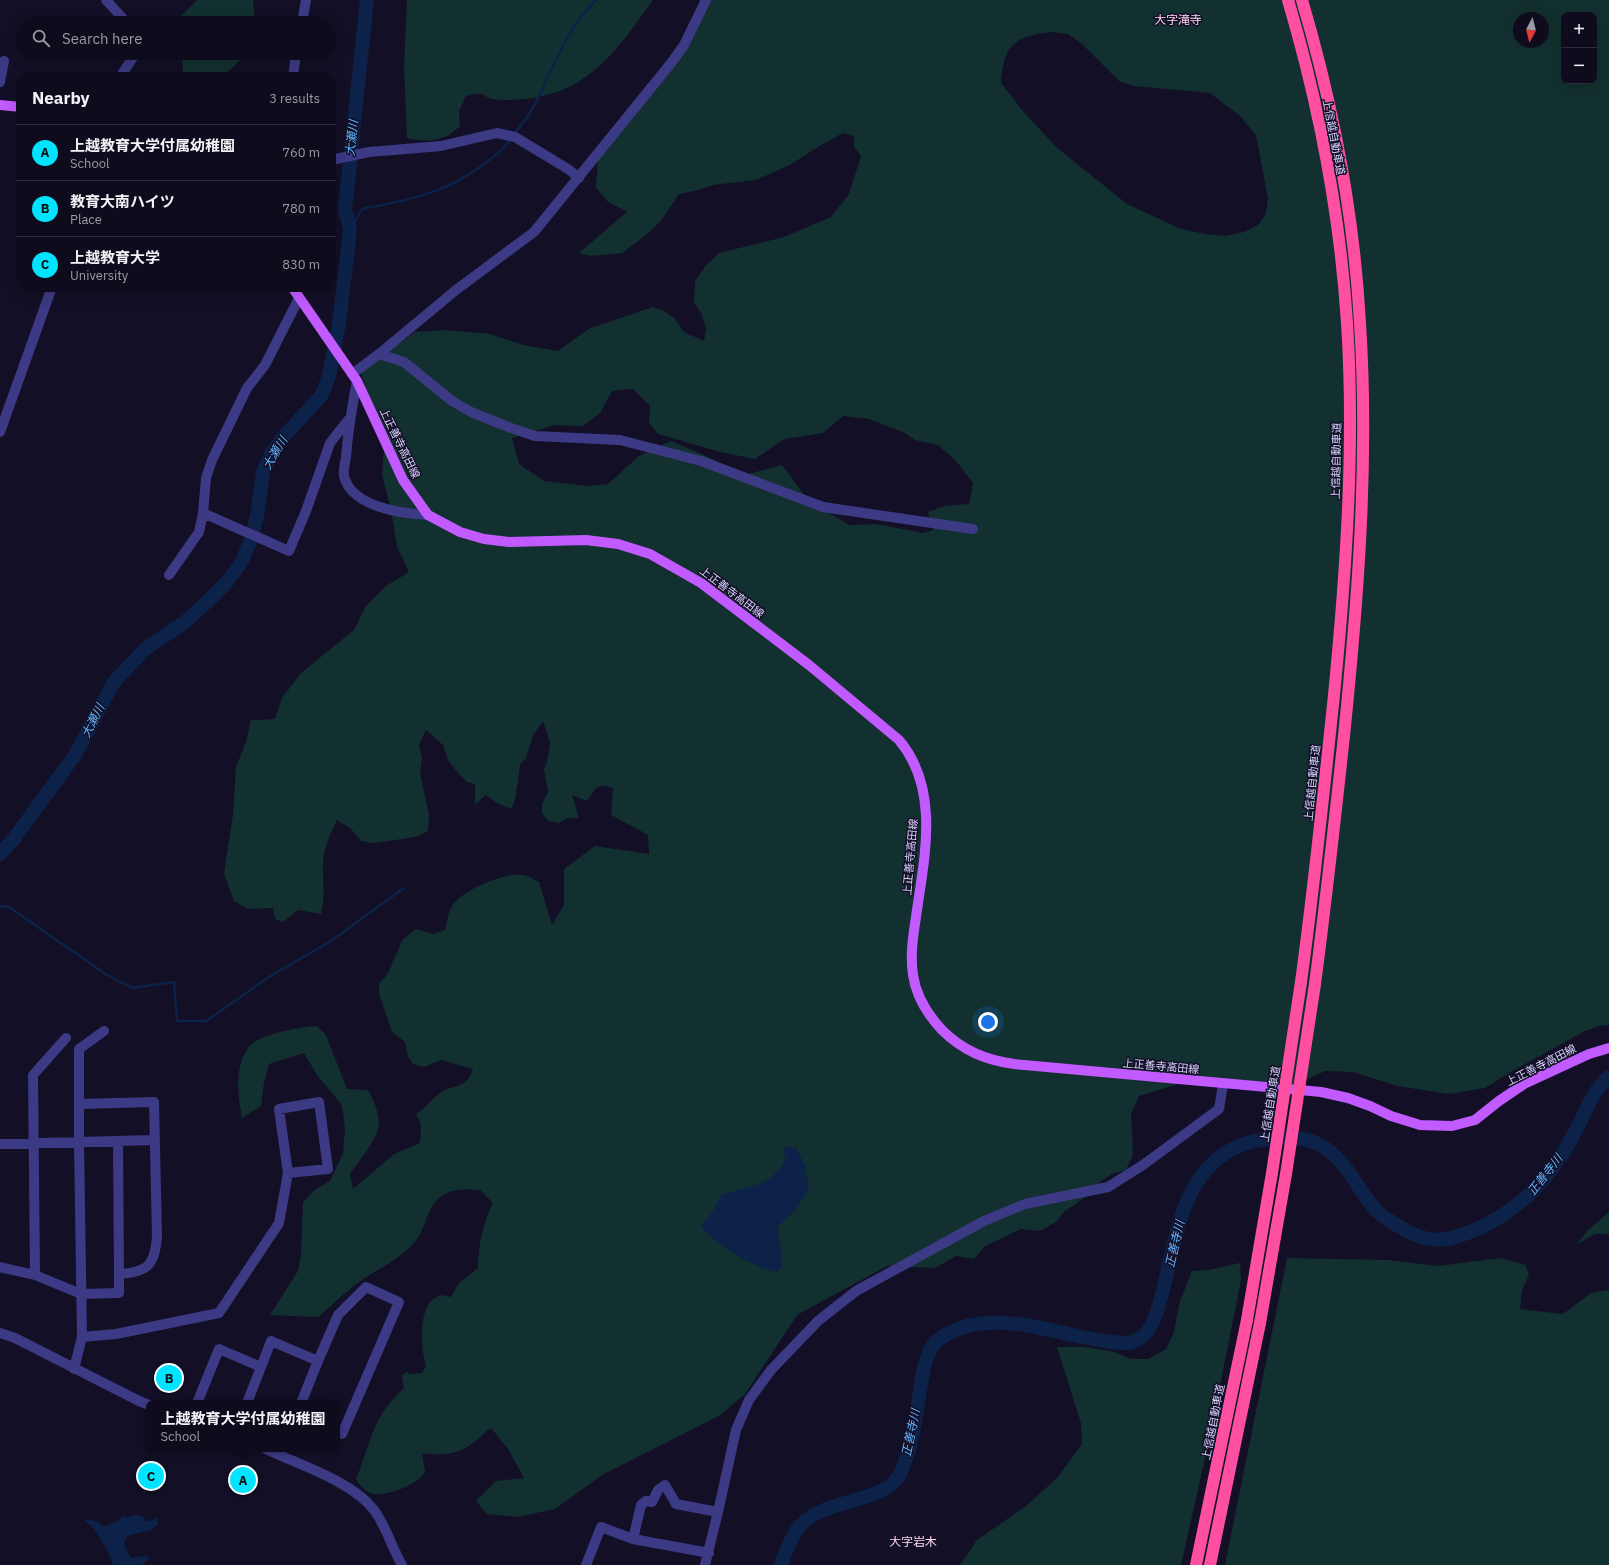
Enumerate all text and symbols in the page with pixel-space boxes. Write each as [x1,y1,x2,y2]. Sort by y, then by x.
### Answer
district label: 大字滝寺 [1154,12,1202,27]
north arrow [1513,12,1549,48]
map controls [1561,12,1597,84]
button: + [1561,12,1597,48]
search box [16,16,336,60]
icon: search [30,27,52,49]
text: Search here [62,29,142,48]
button: − [1561,48,1597,84]
text: Nearby [32,87,90,109]
text: 3 results [269,90,320,107]
street label: 上信越自動車道 [1320,98,1348,176]
water label: 大瀬川 [342,117,361,157]
text: 上越教育大学付属幼稚園 [70,136,235,155]
text: A [41,144,49,161]
text: 760 m [282,144,320,161]
text: School [70,155,110,172]
text: 教育大南ハイツ [70,192,175,211]
text: B [41,200,49,217]
text: 780 m [282,200,320,217]
text: Place [70,211,102,228]
text: 上越教育大学 [70,248,160,267]
text: C [41,256,49,273]
text: 830 m [282,256,320,273]
text: University [70,267,128,284]
street label: 上正善寺高田線 [377,405,423,481]
street label: 上信越自動車道 [1328,422,1344,500]
water label: 大瀬川 [259,432,291,472]
street label: 上正善寺高田線 [697,563,767,621]
water label: 大瀬川 [78,700,108,740]
street label: 上信越自動車道 [1301,744,1323,822]
street label: 上正善寺高田線 [900,818,920,896]
your location [978,1012,998,1032]
street label: 上正善寺高田線 [1504,1041,1578,1089]
street label: 上正善寺高田線 [1122,1056,1200,1076]
street label: 上信越自動車道 [1257,1065,1283,1143]
water label: 正善寺川 [1524,1150,1567,1198]
water label: 正善寺川 [1162,1217,1188,1269]
pin: B [156,1363,182,1393]
street label: 上信越自動車道 [1199,1383,1227,1461]
popup [146,1400,340,1452]
water label: 正善寺川 [898,1406,923,1458]
text: 上越教育大学付属幼稚園 [160,1409,326,1428]
text: School [160,1428,200,1445]
pin: C [138,1461,164,1491]
pin: A [230,1465,256,1495]
district label: 大字岩木 [889,1534,937,1549]

